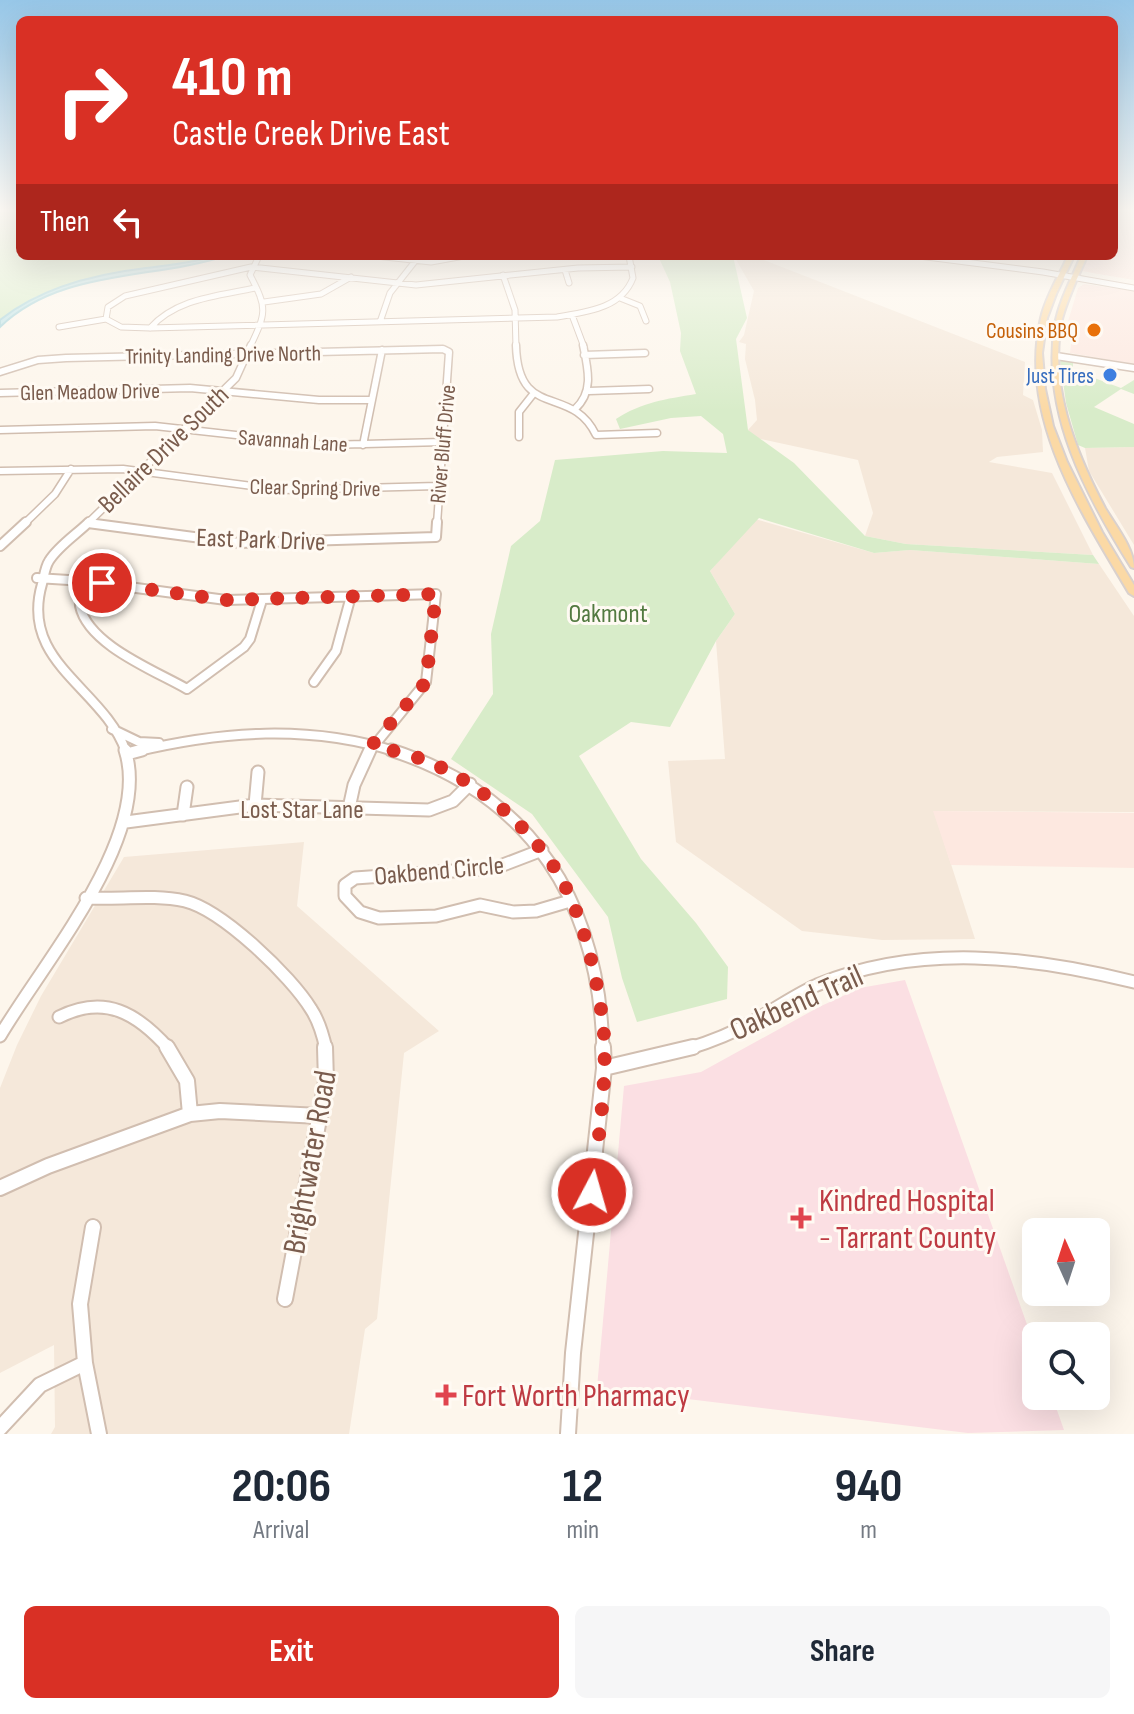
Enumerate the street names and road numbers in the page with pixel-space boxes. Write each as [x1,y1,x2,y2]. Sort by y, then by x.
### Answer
street label: Trinity Landing Drive North [125,340,321,371]
street label: Glen Meadow Drive [20,378,160,407]
street label: Bellaire Drive South [92,380,236,520]
street label: River Bluff Drive [425,384,462,505]
street label: Savannah Lane [237,424,348,459]
street label: Clear Spring Drive [249,474,381,503]
street label: East Park Drive [196,523,326,558]
street label: Lost Star Lane [240,795,364,826]
street label: Oakbend Circle [373,850,505,893]
street label: Oakbend Trail [724,957,869,1050]
street label: Brightwater Road [275,1067,346,1257]

